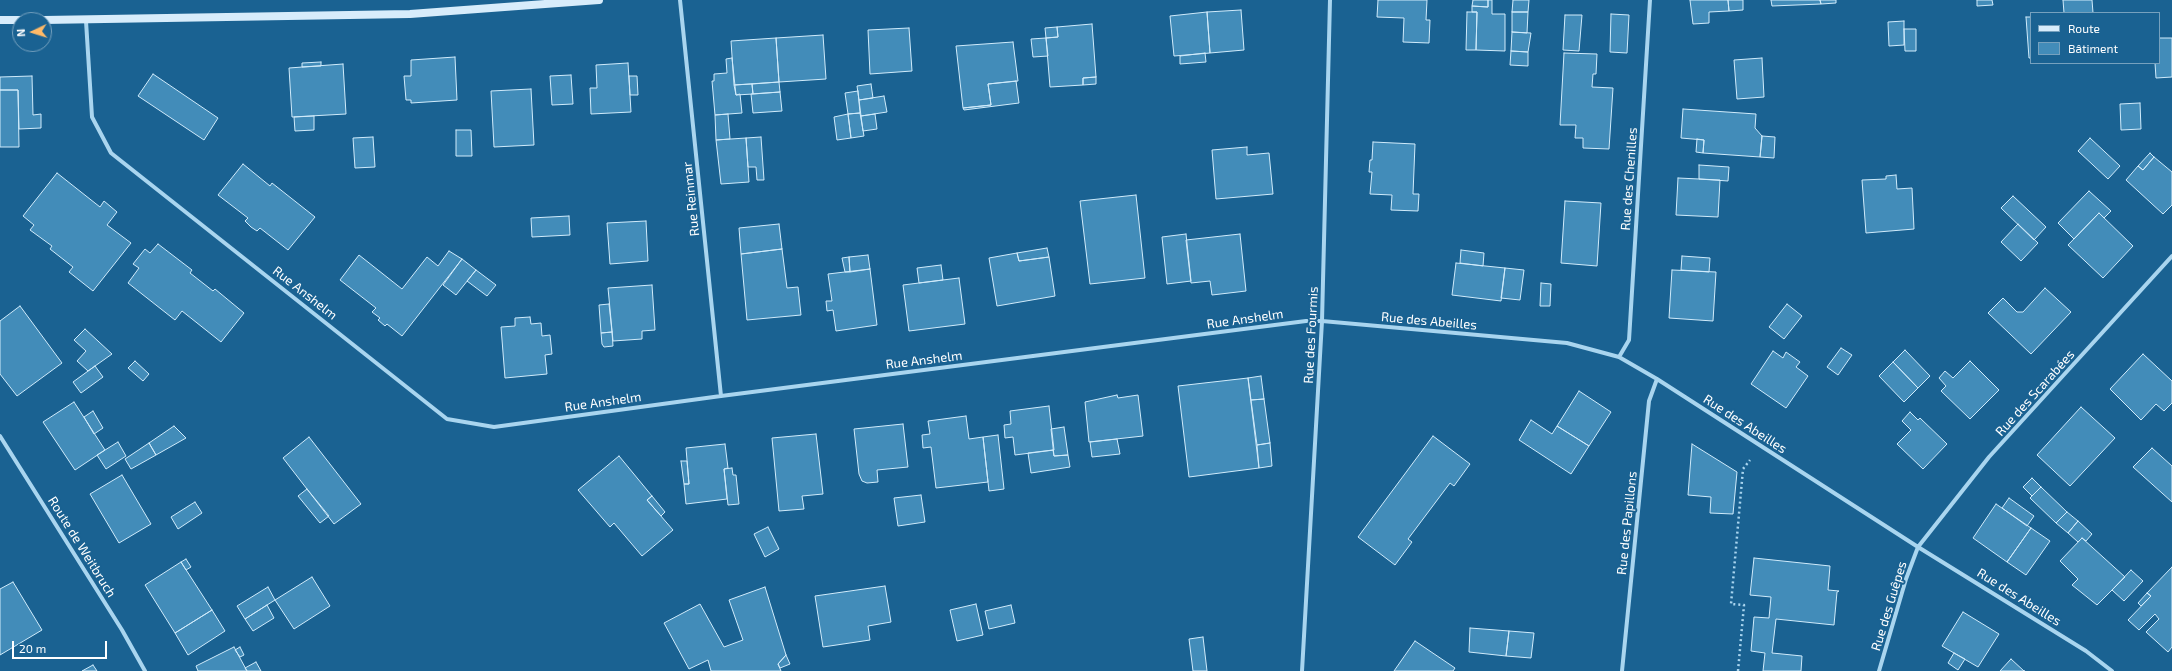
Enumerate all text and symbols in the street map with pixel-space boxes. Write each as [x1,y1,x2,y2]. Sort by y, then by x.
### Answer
north arrow [12,12,52,52]
legend [2030,12,2160,64]
text: Route [2068,21,2100,35]
text: N [14,28,27,37]
text: Bâtiment [2068,41,2118,55]
street label: Rue des Chenilles [1618,127,1640,231]
street label: Rue Reinmar [679,161,703,237]
street label: Rue Anshelm [270,263,340,323]
street label: Rue des Fourmis [1301,286,1321,384]
street label: Rue Anshelm [1206,306,1284,332]
street label: Rue des Abeilles [1380,309,1478,333]
street label: Rue des Scarabées [1992,347,2078,439]
street label: Rue Anshelm [885,348,963,372]
street label: Rue Anshelm [564,389,642,415]
street label: Rue des Abeilles [1700,391,1790,457]
street label: Rue des Papillons [1614,470,1640,576]
street label: Route de Weitbruch [45,494,119,600]
street label: Rue des Guêpes [1868,559,1910,653]
street label: Rue des Abeilles [1974,565,2064,629]
scale bar [14,633,109,659]
text: 20 m [19,641,46,655]

